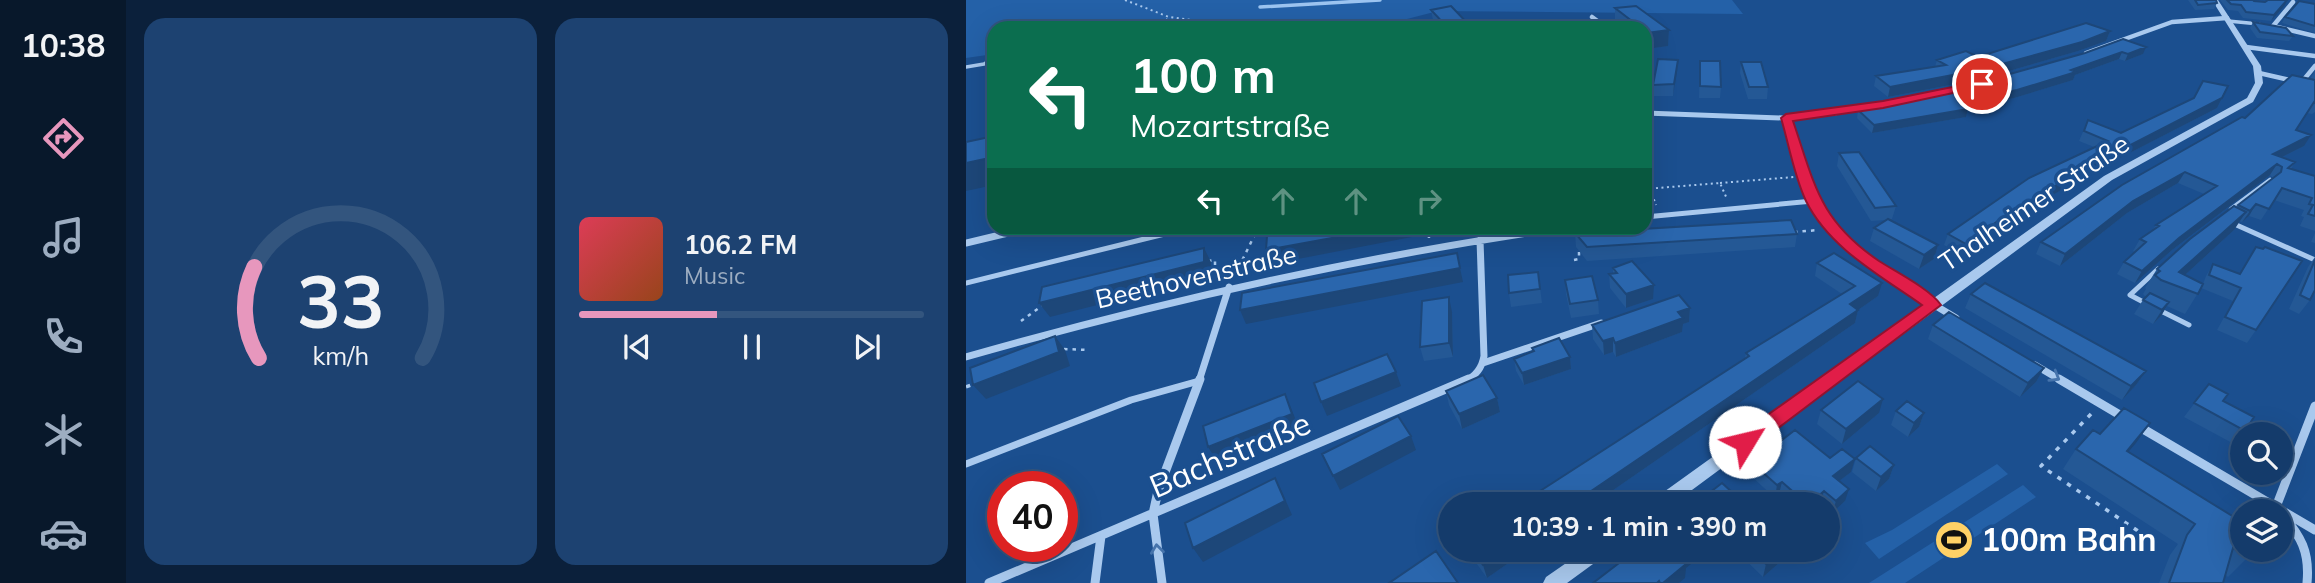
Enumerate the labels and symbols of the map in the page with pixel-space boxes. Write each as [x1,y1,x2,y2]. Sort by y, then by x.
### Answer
pin [1952,54,2012,114]
street label: Thalheimer Straße [1932,127,2135,278]
street label: Beethovenstraße [1092,237,1300,316]
one-way arrow [2048,369,2061,382]
street label: Bachstraße [1143,402,1316,506]
position arrow [1708,405,1782,479]
speed limit sign: 40 [987,471,1078,562]
sports icon: 100m Bahn [1933,519,1975,561]
place label: 100m Bahn [1981,519,2157,559]
one-way arrow [1150,543,1165,555]

